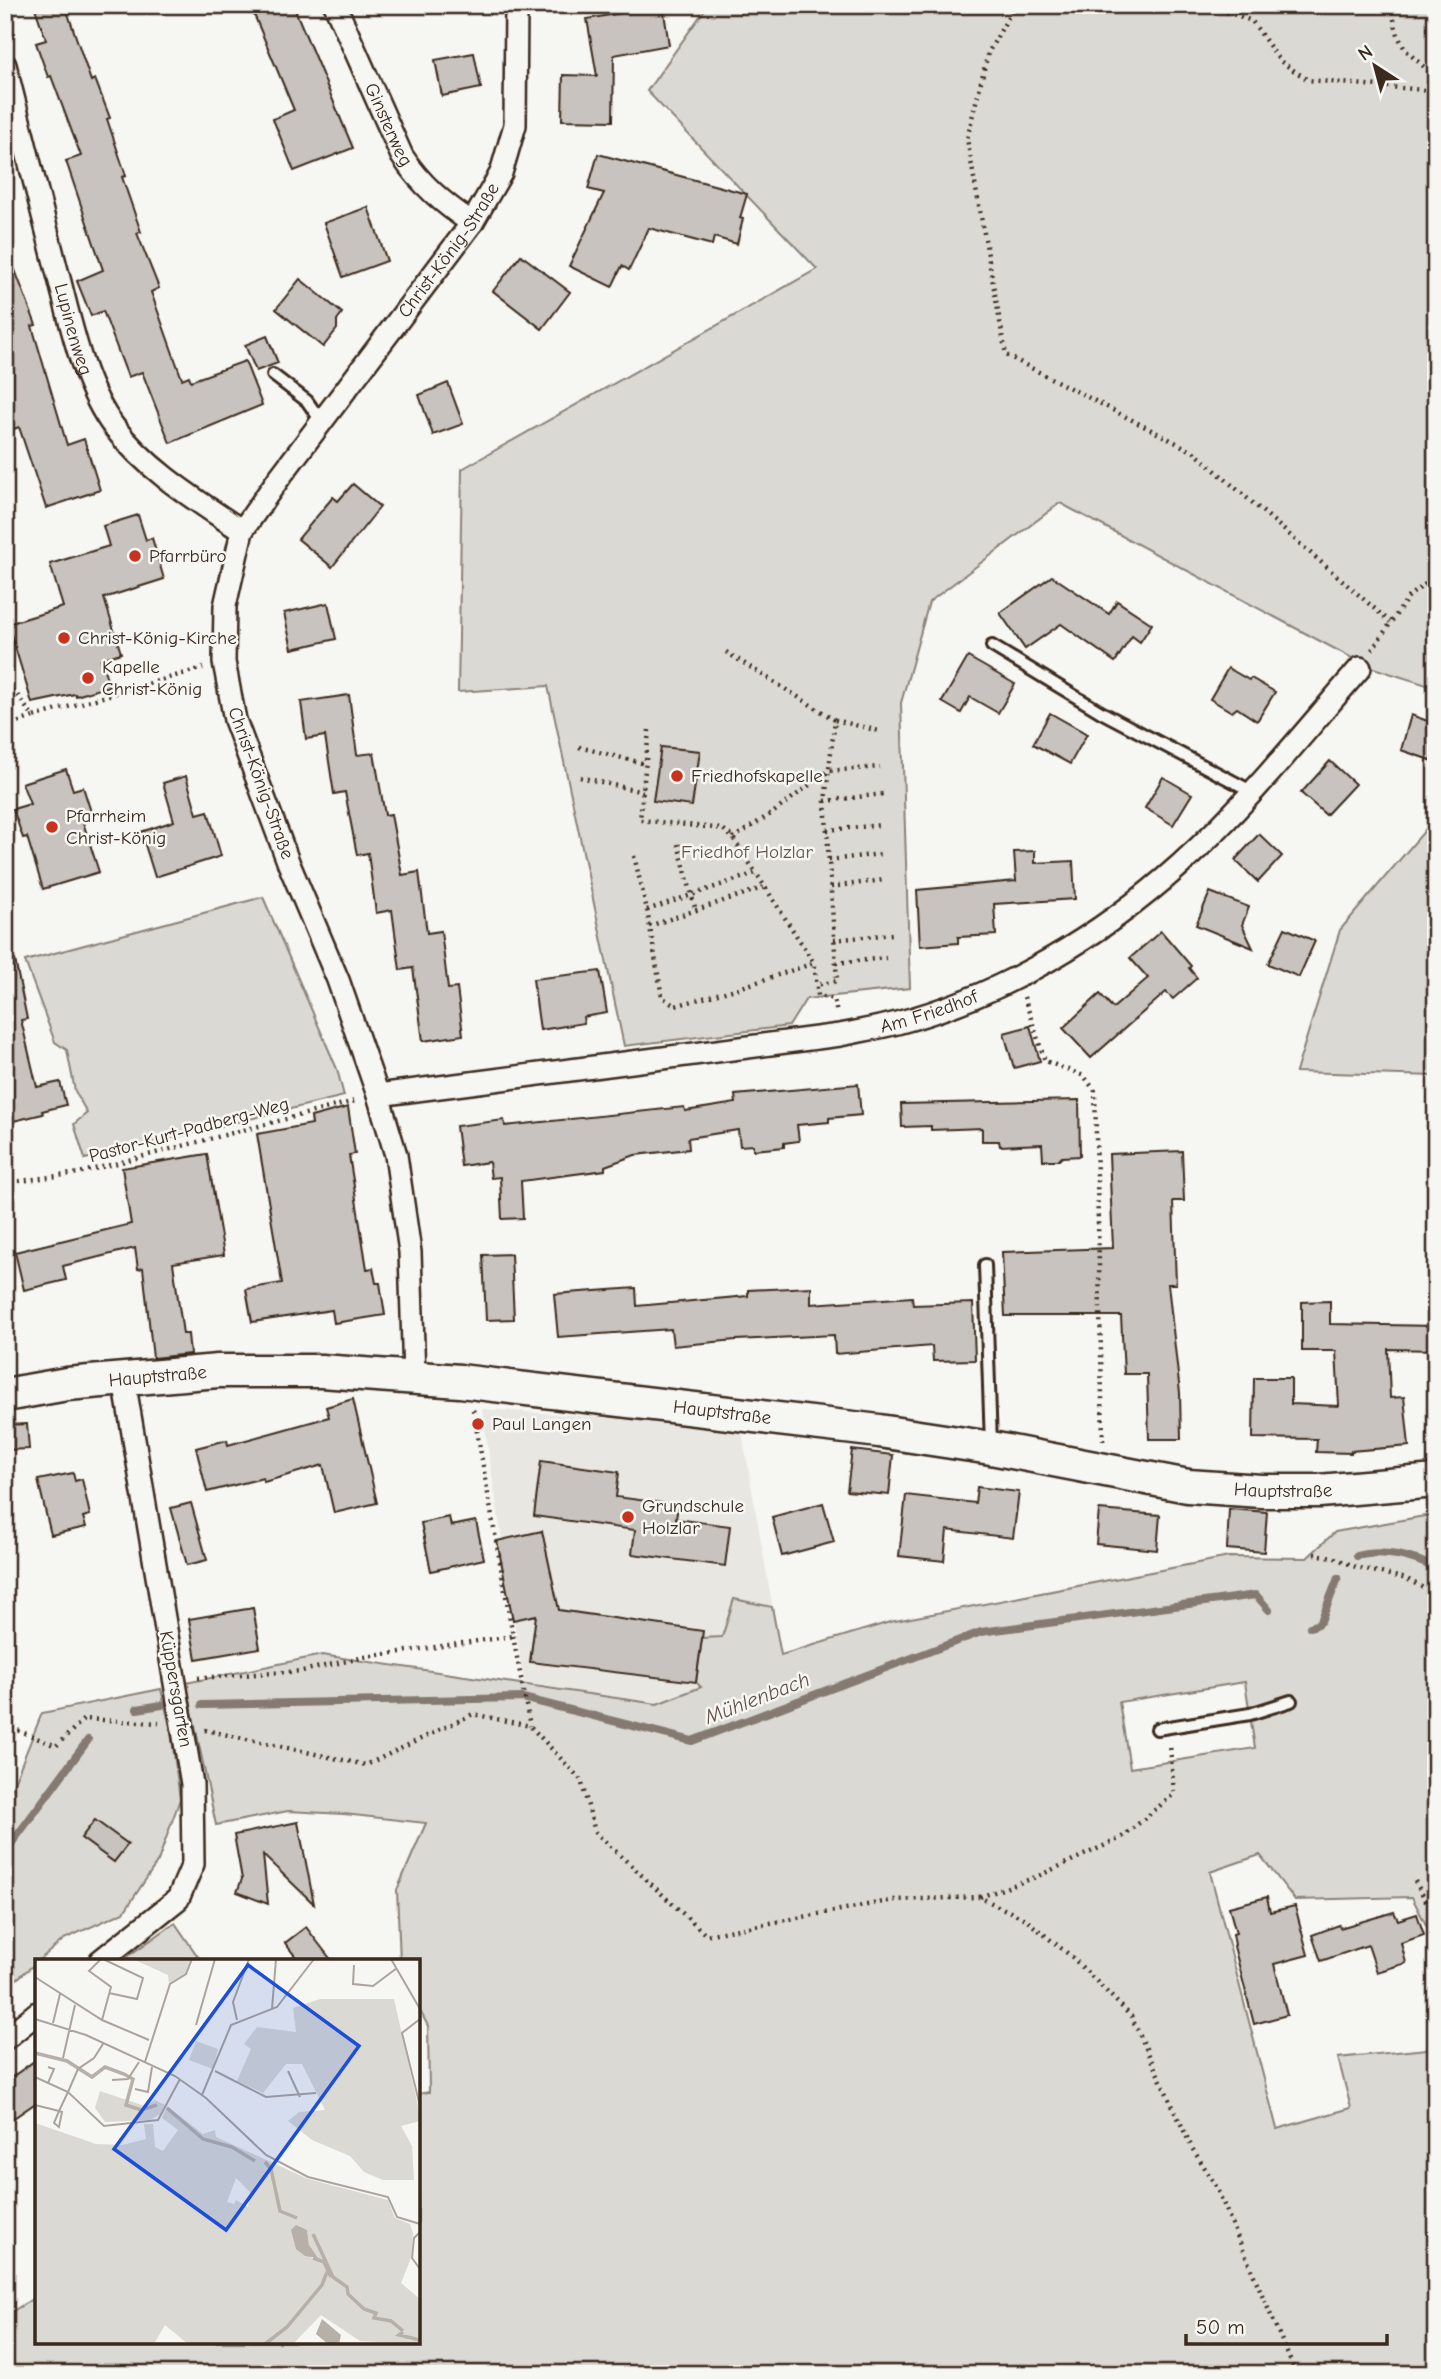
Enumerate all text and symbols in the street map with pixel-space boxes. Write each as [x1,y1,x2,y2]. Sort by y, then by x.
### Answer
north arrow [1340,32,1410,102]
text: N [1354,41,1377,66]
street label: Ginsterweg [360,80,417,171]
street label: Christ-König-Straße [393,179,504,322]
street label: Lupinenweg [50,281,97,378]
place label: Pfarrbüro [149,545,227,567]
marker: Pfarrbüro [127,548,143,564]
place label: Christ-König-Kirche [78,627,237,649]
marker: Christ-König-Kirche [56,630,72,646]
place label: Kapelle Christ-König [102,656,202,700]
marker: Kapelle Christ-König [80,670,96,686]
street label: Christ-König-Straße [223,704,299,862]
place label: Friedhofskapelle [691,765,823,787]
marker: Friedhofskapelle [669,768,685,784]
place label: Pfarrheim Christ-König [66,805,166,849]
marker: Pfarrheim Christ-König [44,819,60,835]
park label: Friedhof Holzlar [681,841,813,863]
street label: Am Friedhof [878,985,983,1038]
street label: Pastor-Kurt-Padberg-Weg [87,1093,291,1167]
street label: Hauptstraße [108,1361,208,1391]
street label: Hauptstraße [672,1396,772,1429]
place label: Paul Langen [492,1413,591,1435]
marker: Paul Langen [470,1416,486,1432]
street label: Hauptstraße [1233,1478,1333,1502]
place label: Grundschule Holzlar [642,1495,744,1539]
marker: Grundschule Holzlar [620,1509,636,1525]
street label: Küppersgarten [155,1629,197,1749]
water label: Mühlenbach [700,1667,813,1729]
inset map [35,1959,420,2344]
scale bar [1186,2302,1387,2346]
text: 50 m [1196,2315,1245,2339]

